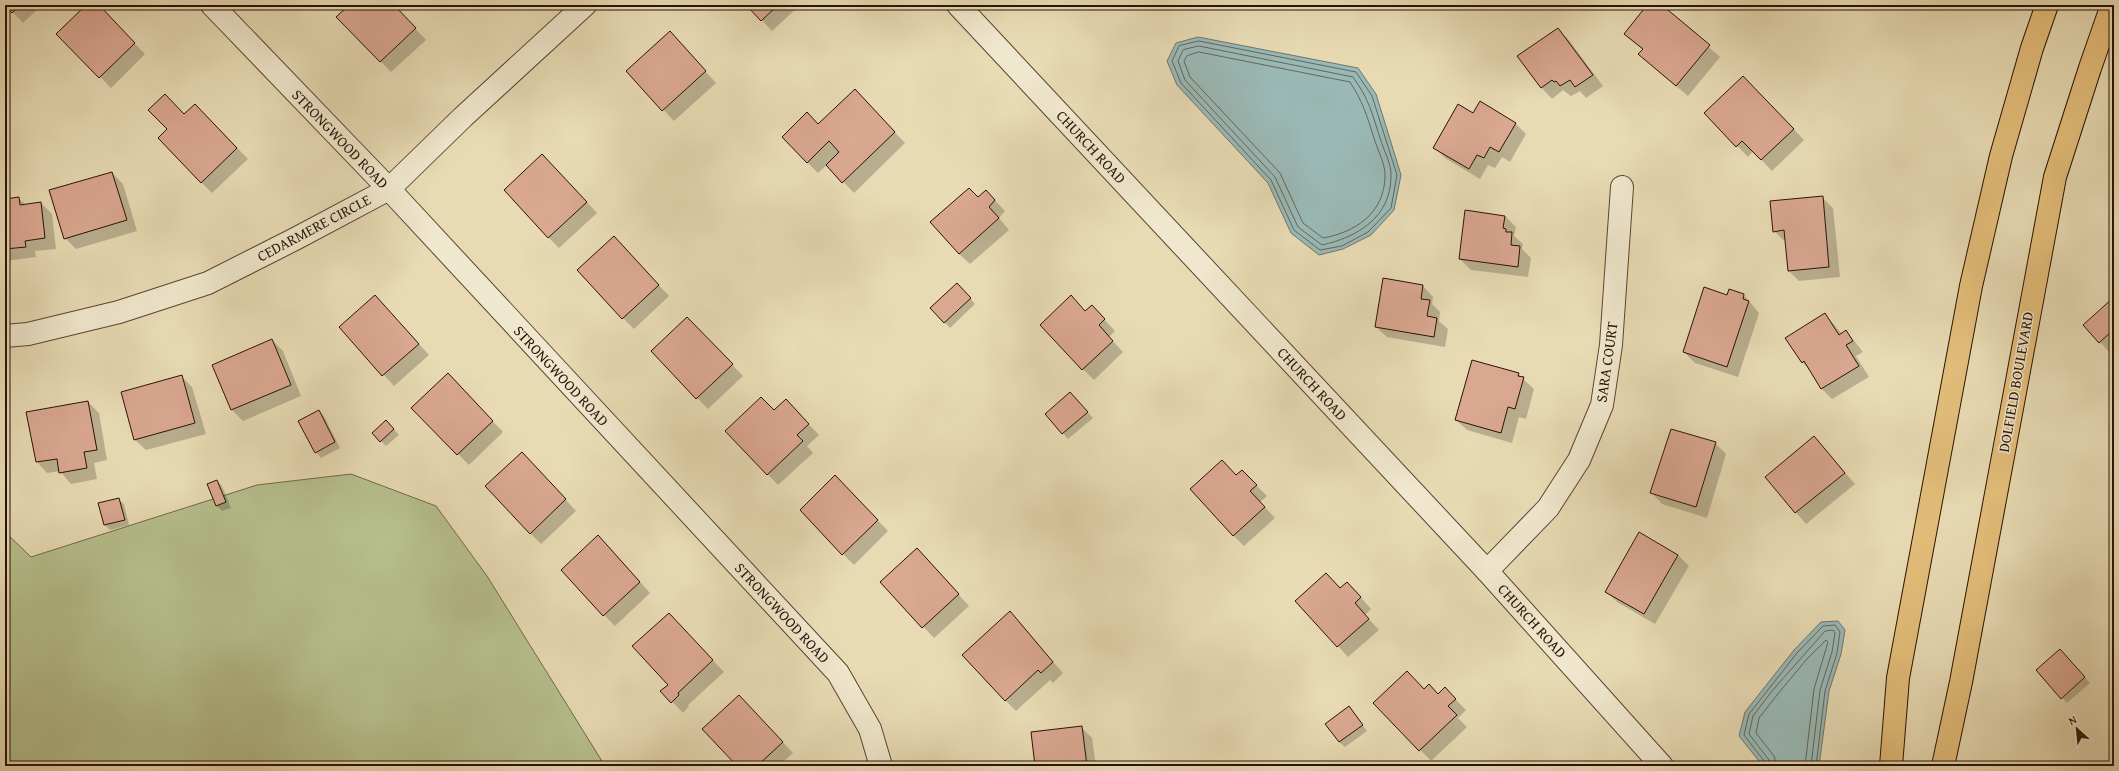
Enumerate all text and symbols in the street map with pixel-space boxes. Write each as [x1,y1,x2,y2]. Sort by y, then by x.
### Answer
street label: STRONGWOOD ROAD [287,84,393,193]
street label: CHURCH ROAD [1052,105,1131,188]
street label: CEDARMERE CIRCLE [253,189,375,266]
street label: DOLFIELD BOULEVARD [1993,310,2038,454]
street label: SARA COURT [1590,320,1623,404]
street label: STRONGWOOD ROAD [509,321,614,431]
street label: CHURCH ROAD [1273,342,1352,425]
street label: STRONGWOOD ROAD [730,558,835,668]
street label: CHURCH ROAD [1493,579,1571,662]
north arrow [2057,709,2097,749]
text: N [2066,711,2080,729]

